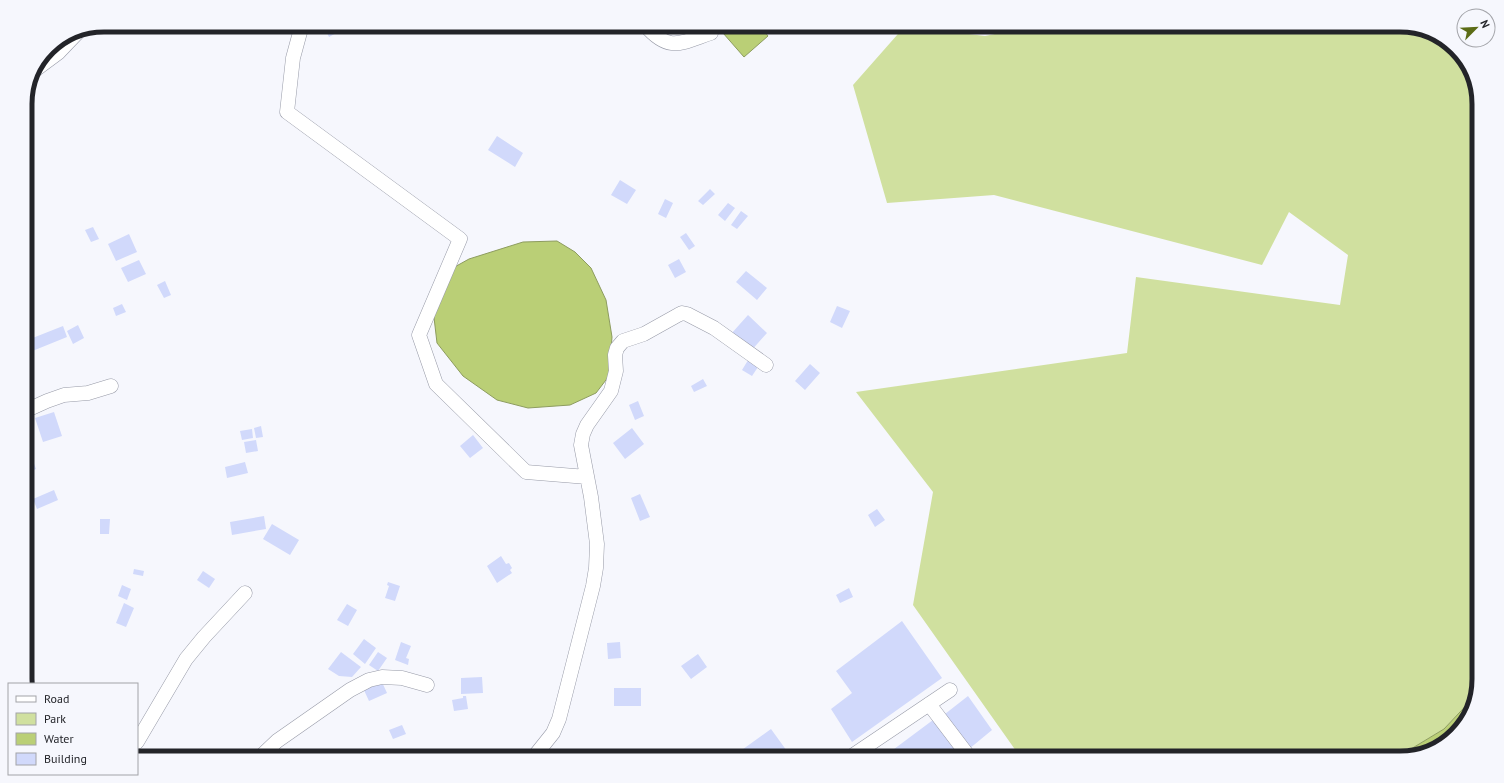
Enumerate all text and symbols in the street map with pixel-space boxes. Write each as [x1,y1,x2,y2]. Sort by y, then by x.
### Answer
north arrow [1456,8,1496,48]
text: N [1477,18,1493,30]
legend [8,683,138,775]
text: Road [44,691,69,706]
text: Park [44,711,66,726]
text: Water [44,731,74,746]
text: Building [44,751,87,766]

